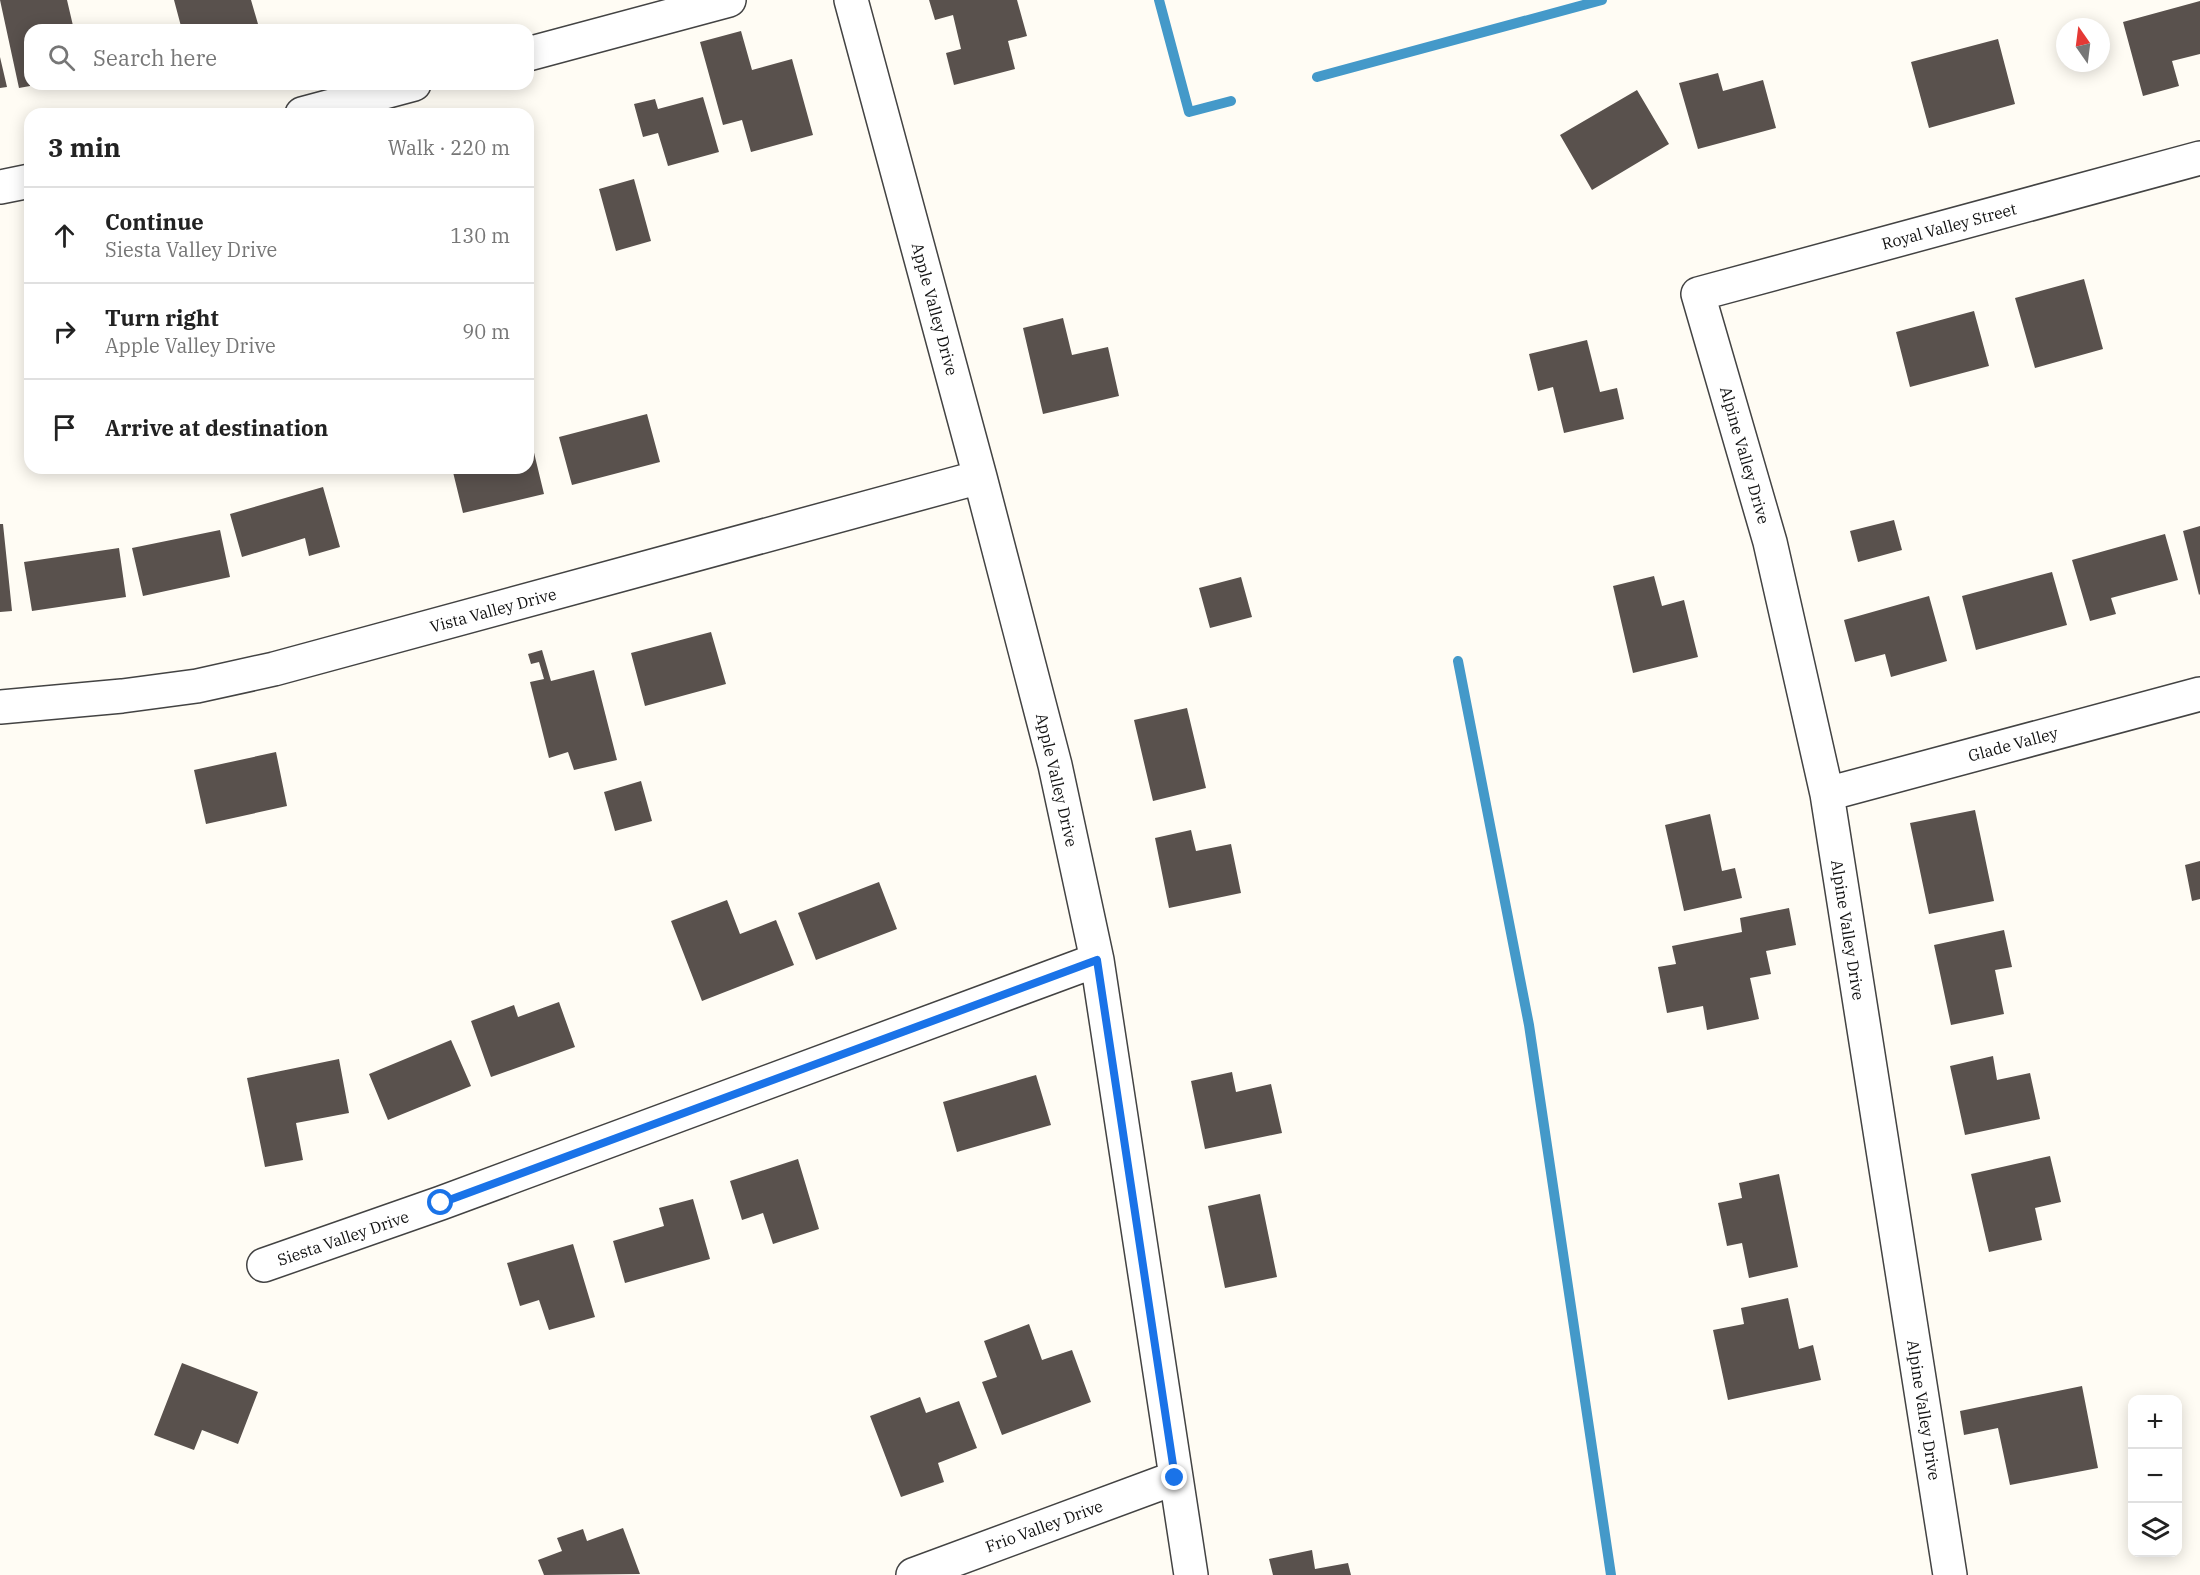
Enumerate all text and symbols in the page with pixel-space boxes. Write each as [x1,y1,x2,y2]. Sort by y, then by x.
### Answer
north arrow [2056,18,2110,72]
search box [24,24,534,90]
icon: search [45,41,78,74]
text: Search here [93,43,217,72]
text: 3 min [48,130,121,164]
text: Walk · 220 m [388,134,510,161]
street label: Royal Valley Street [1879,198,2019,254]
text: Continue [105,207,204,236]
icon: ahead [48,219,81,252]
text: 130 m [450,222,510,249]
text: Siesta Valley Drive [105,236,277,263]
street label: Apple Valley Drive [908,240,962,378]
text: Turn right [105,303,219,332]
icon: right [48,315,81,348]
text: 90 m [462,318,510,345]
text: Apple Valley Drive [105,332,276,359]
street label: Alpine Valley Drive [1716,384,1774,526]
icon: arrive [48,411,81,444]
text: Arrive at destination [105,413,328,442]
street label: Vista Valley Drive [428,583,558,637]
street label: Apple Valley Drive [1032,711,1082,849]
street label: Glade Valley [1966,722,2060,766]
street label: Alpine Valley Drive [1827,858,1869,1002]
route start [427,1189,453,1215]
street label: Siesta Valley Drive [275,1206,411,1270]
street label: Alpine Valley Drive [1903,1338,1945,1482]
map controls [2128,1395,2182,1557]
button: + [2128,1395,2182,1449]
button: − [2128,1449,2182,1503]
route end [1161,1464,1187,1490]
street label: Frio Valley Drive [983,1495,1105,1557]
button: layers [2128,1503,2182,1557]

